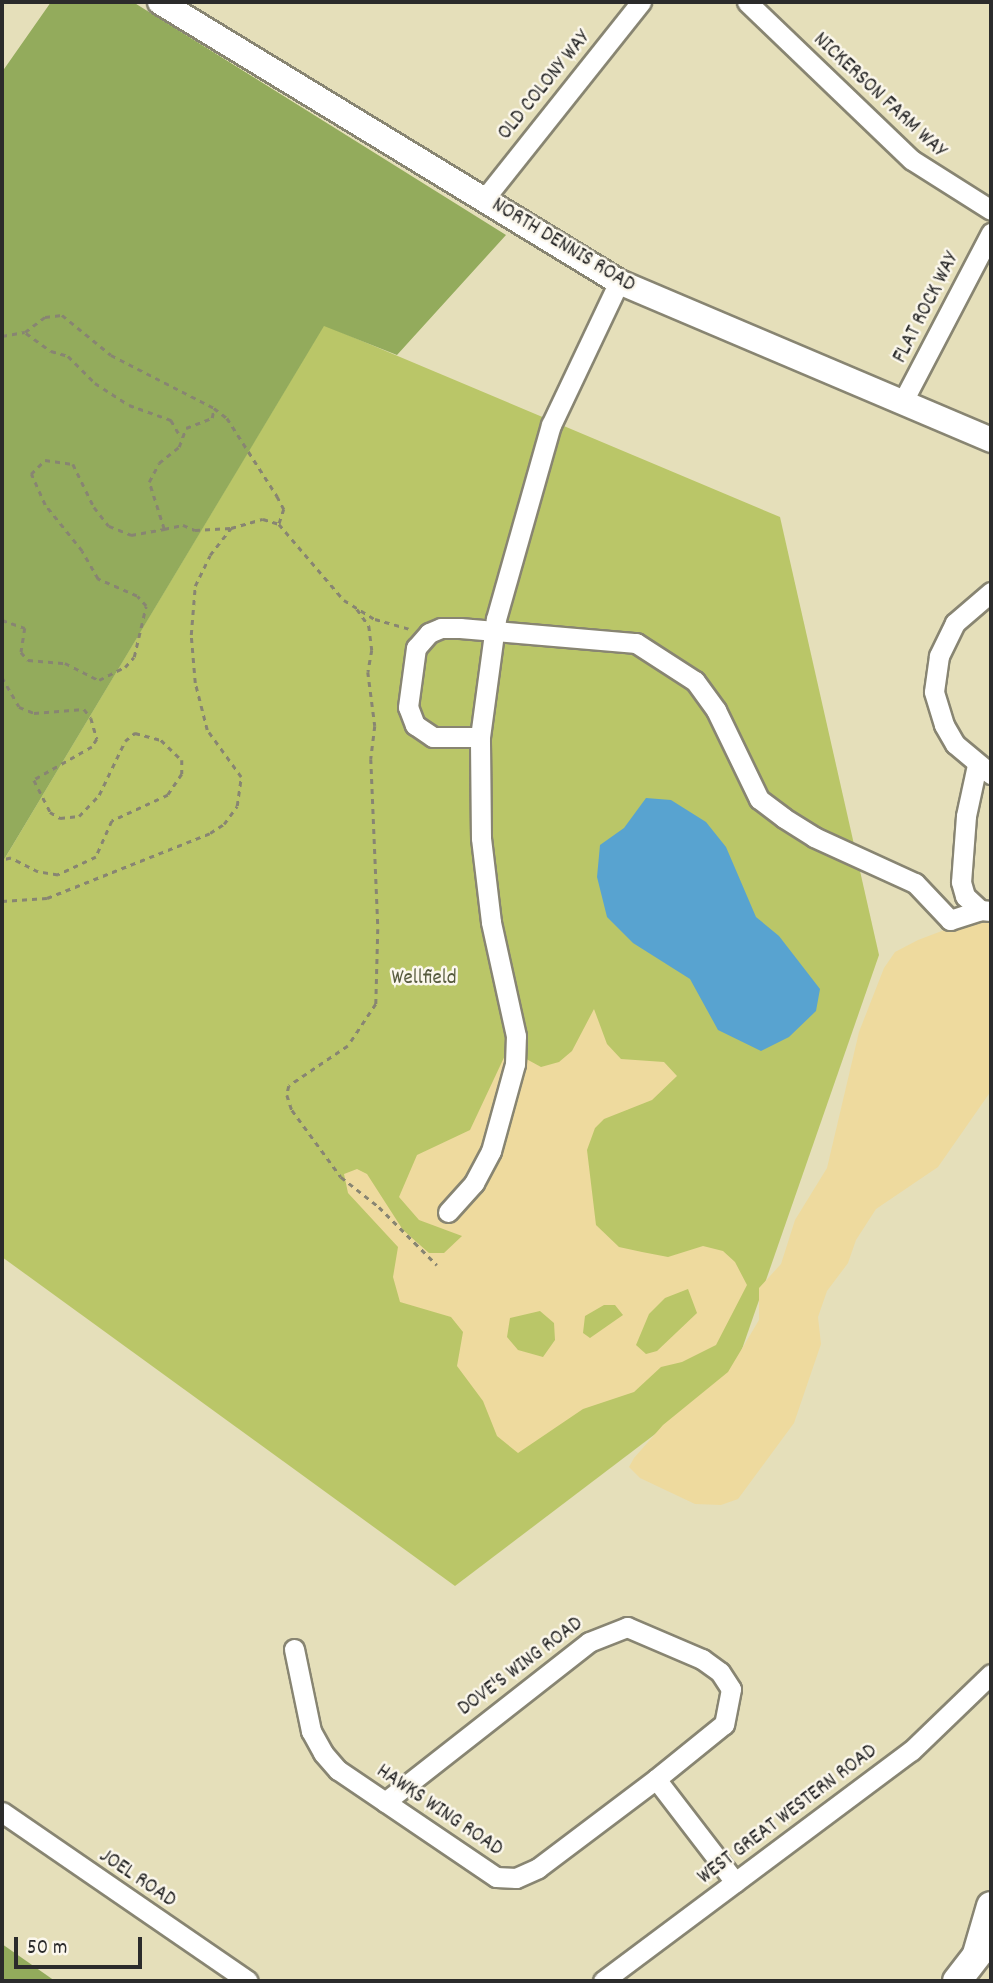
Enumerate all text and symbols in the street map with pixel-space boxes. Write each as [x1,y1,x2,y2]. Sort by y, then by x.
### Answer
street label: OLD COLONY WAY [493,26,597,146]
street label: NICKERSON FARM WAY [807,28,951,164]
street label: NORTH DENNIS ROAD [487,193,639,299]
street label: FLAT ROCK WAY [888,248,966,368]
park label: Wellfield [391,966,457,992]
street label: DOVE'S WING ROAD [454,1612,588,1722]
street label: WEST GREAT WESTERN ROAD [693,1739,883,1891]
street label: HAWKS WING ROAD [371,1759,507,1863]
street label: JOEL ROAD [94,1844,180,1914]
scale bar [18,1924,145,1968]
text: 50 m [27,1934,67,1964]

